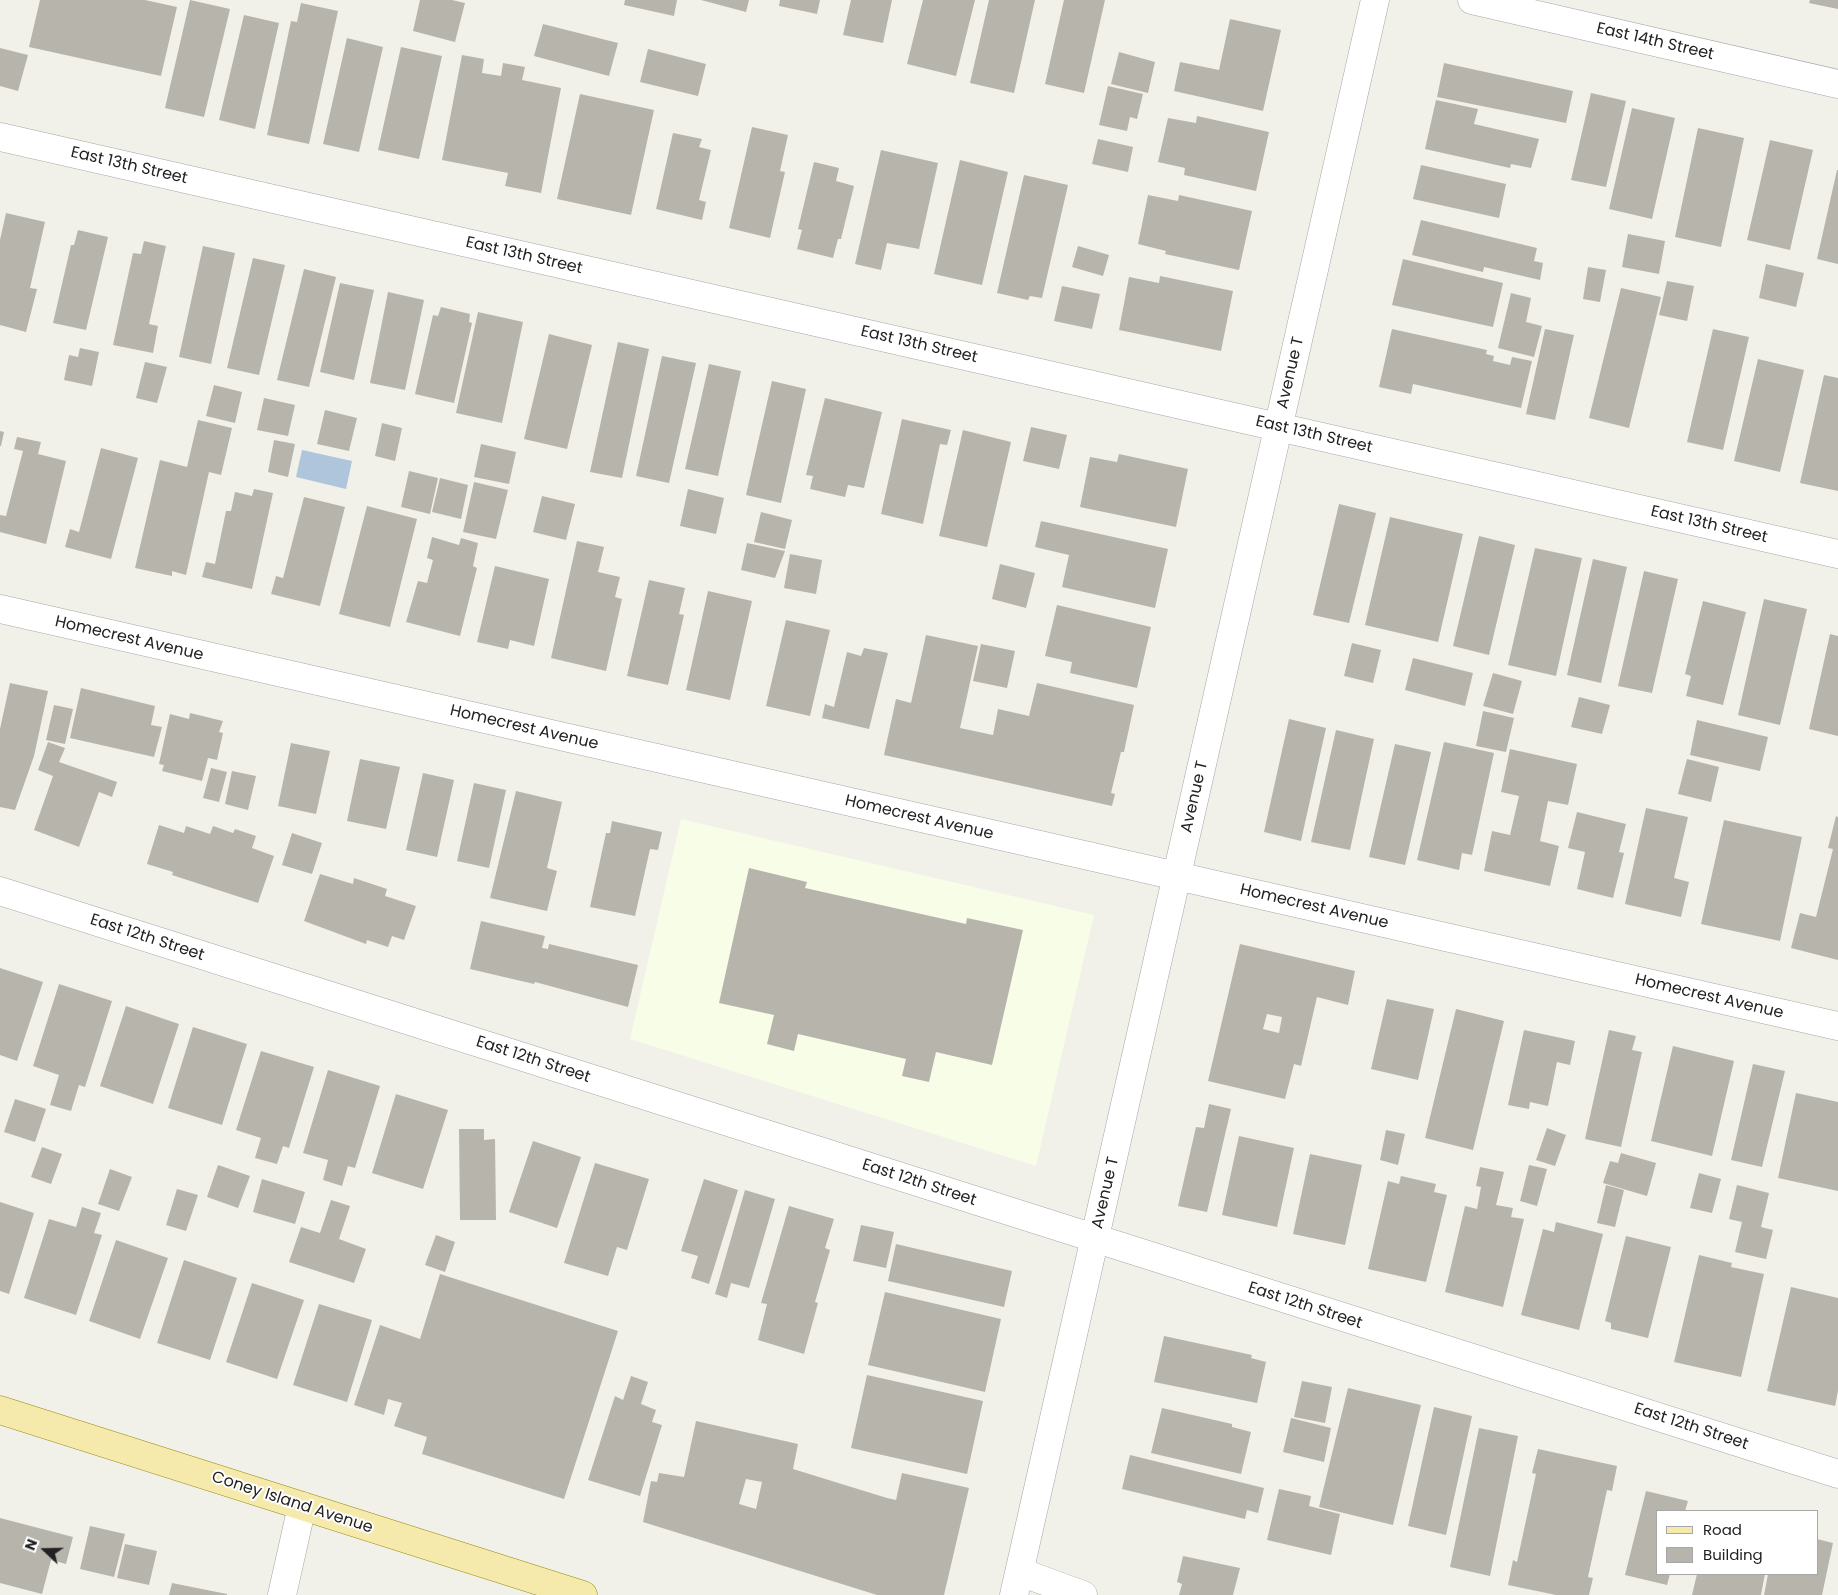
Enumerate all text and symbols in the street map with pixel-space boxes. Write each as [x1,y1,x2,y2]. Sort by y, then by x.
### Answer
street label: East 14th Street [1594,19,1716,65]
street label: East 13th Street [69,143,189,189]
street label: East 13th Street [464,233,584,279]
street label: East 13th Street [859,322,979,368]
street label: Avenue T [1273,335,1309,411]
street label: East 13th Street [1254,412,1374,458]
street label: East 13th Street [1649,502,1769,548]
street label: Homecrest Avenue [53,613,205,665]
street label: Homecrest Avenue [448,702,600,754]
street label: Avenue T [1177,759,1213,835]
street label: Homecrest Avenue [843,792,995,844]
street label: Homecrest Avenue [1238,881,1390,933]
street label: East 12th Street [87,910,207,966]
street label: Homecrest Avenue [1633,971,1785,1023]
street label: East 12th Street [473,1032,593,1088]
street label: East 12th Street [859,1155,979,1211]
street label: Avenue T [1088,1155,1124,1231]
street label: East 12th Street [1245,1278,1365,1334]
street label: East 12th Street [1631,1399,1751,1455]
street label: Coney Island Avenue [209,1468,375,1538]
legend [1656,1510,1818,1575]
text: Road [1703,1519,1742,1540]
north arrow [20,1525,70,1575]
text: N [20,1536,42,1553]
text: Building [1703,1544,1763,1565]

